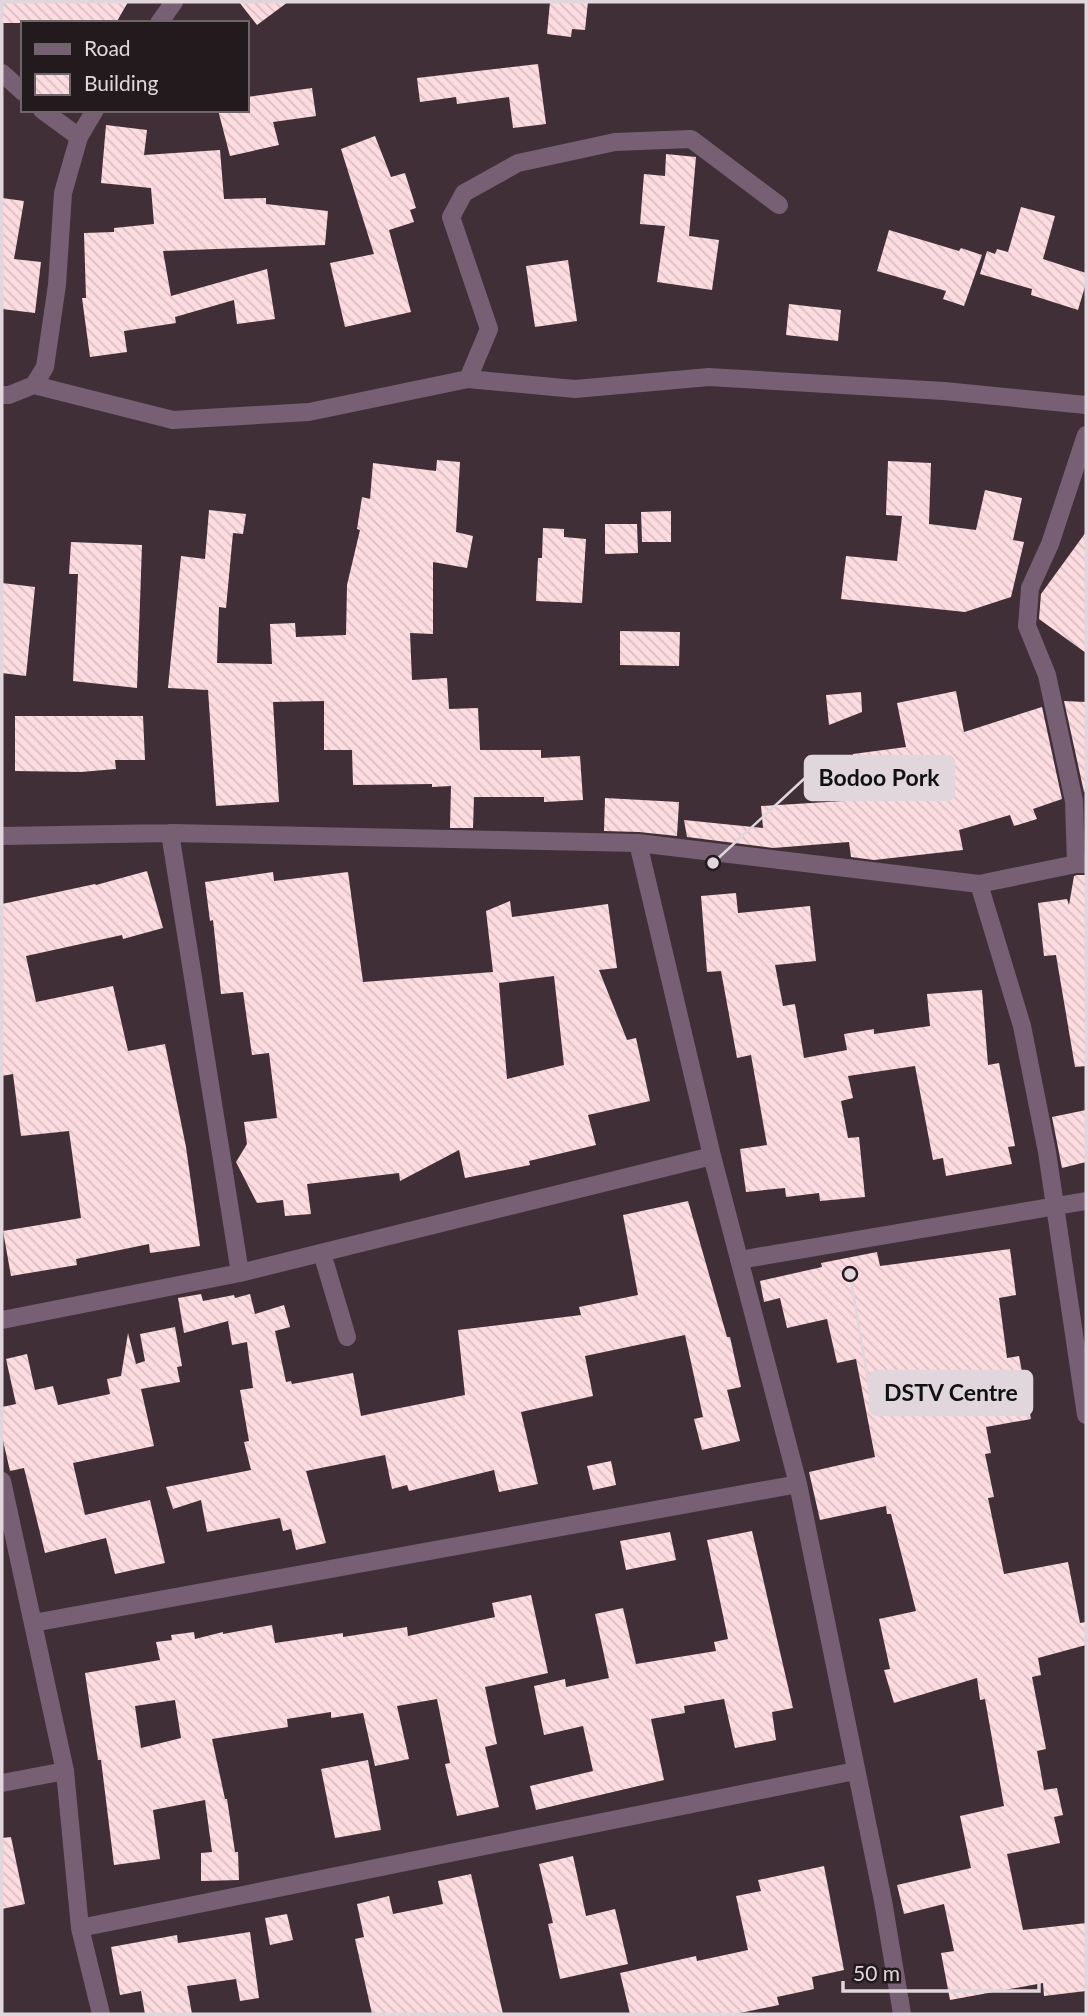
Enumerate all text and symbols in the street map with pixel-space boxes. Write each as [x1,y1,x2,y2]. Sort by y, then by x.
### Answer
legend [21,21,248,112]
text: Road [84,35,131,60]
text: Building [84,70,159,95]
callout: Bodoo Pork [805,756,954,800]
text: Bodoo Pork [818,763,940,791]
callout: DSTV Centre [870,1371,1032,1415]
text: DSTV Centre [884,1378,1018,1406]
scale bar [843,1950,1039,1994]
text: 50 m [853,1960,900,1985]

